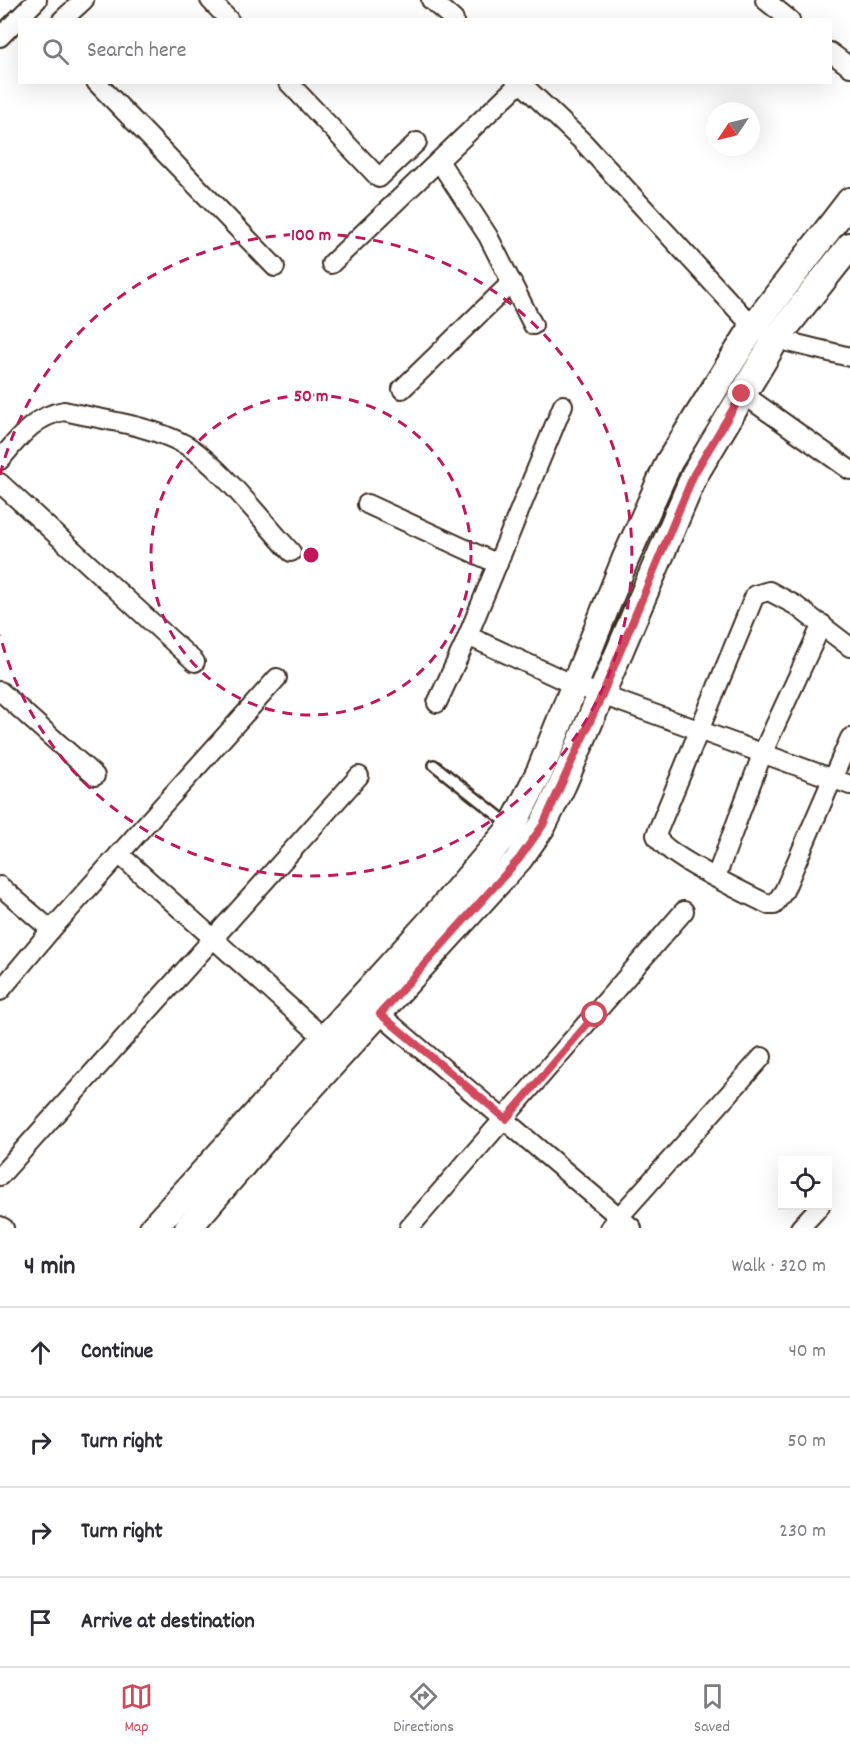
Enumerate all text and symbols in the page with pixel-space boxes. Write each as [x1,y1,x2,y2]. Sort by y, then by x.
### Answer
search box [18,18,832,84]
icon: search [39,35,72,68]
text: Search here [87,36,186,67]
north arrow [706,102,760,156]
text: 100 m [291,224,331,249]
route end [728,380,754,406]
text: 50 m [294,385,328,410]
centre of rings [301,545,321,565]
route start [581,1001,607,1027]
map controls [778,1156,832,1210]
button: locate [778,1156,832,1210]
text: 4 min [24,1249,75,1286]
text: Walk · 320 m [732,1253,826,1281]
icon: ahead [24,1336,57,1369]
text: Continue [81,1337,153,1368]
text: 40 m [788,1338,826,1366]
icon: right [24,1426,57,1459]
text: Turn right [81,1427,163,1458]
text: 50 m [788,1428,826,1456]
icon: right [24,1516,57,1549]
text: Turn right [81,1517,163,1548]
text: 230 m [779,1518,826,1546]
icon: arrive [24,1606,57,1639]
text: Arrive at destination [81,1607,255,1638]
tab: Map [120,1680,153,1739]
tab: Directions [393,1680,454,1739]
tab: Saved [694,1680,730,1739]

